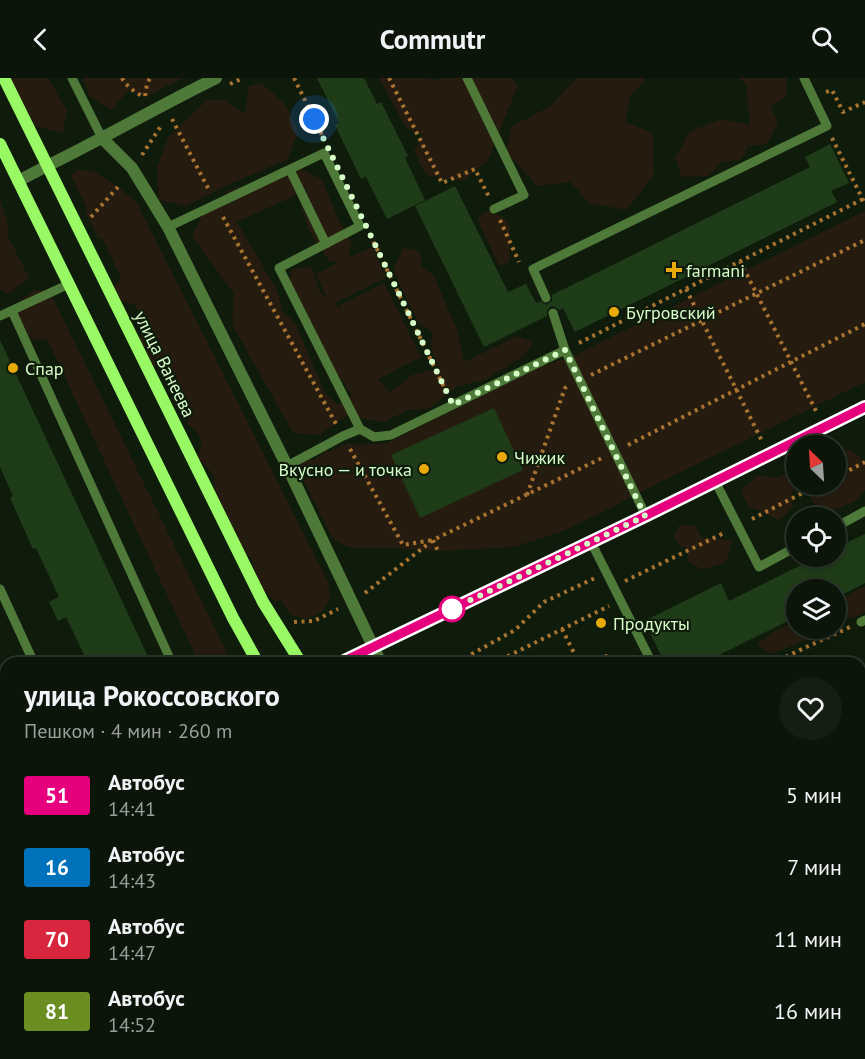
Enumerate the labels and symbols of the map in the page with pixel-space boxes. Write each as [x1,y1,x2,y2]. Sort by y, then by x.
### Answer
your location [299,104,329,134]
place label: farmani [686,259,745,282]
marker: farmani [667,263,681,277]
place label: Бугровский [626,301,716,324]
marker: Бугровский [607,305,621,319]
street label: улица Ванеева [129,307,201,421]
place label: Спар [25,357,64,380]
marker: Спар [6,361,20,375]
north arrow [786,435,846,495]
place label: Чижик [514,446,565,469]
marker: Чижик [495,450,509,464]
place label: Вкусно — и точка [279,458,412,481]
marker: Вкусно — и точка [417,462,431,476]
unlabelled marker [439,596,465,622]
place label: Продукты [613,612,690,635]
marker: Продукты [594,616,608,630]

